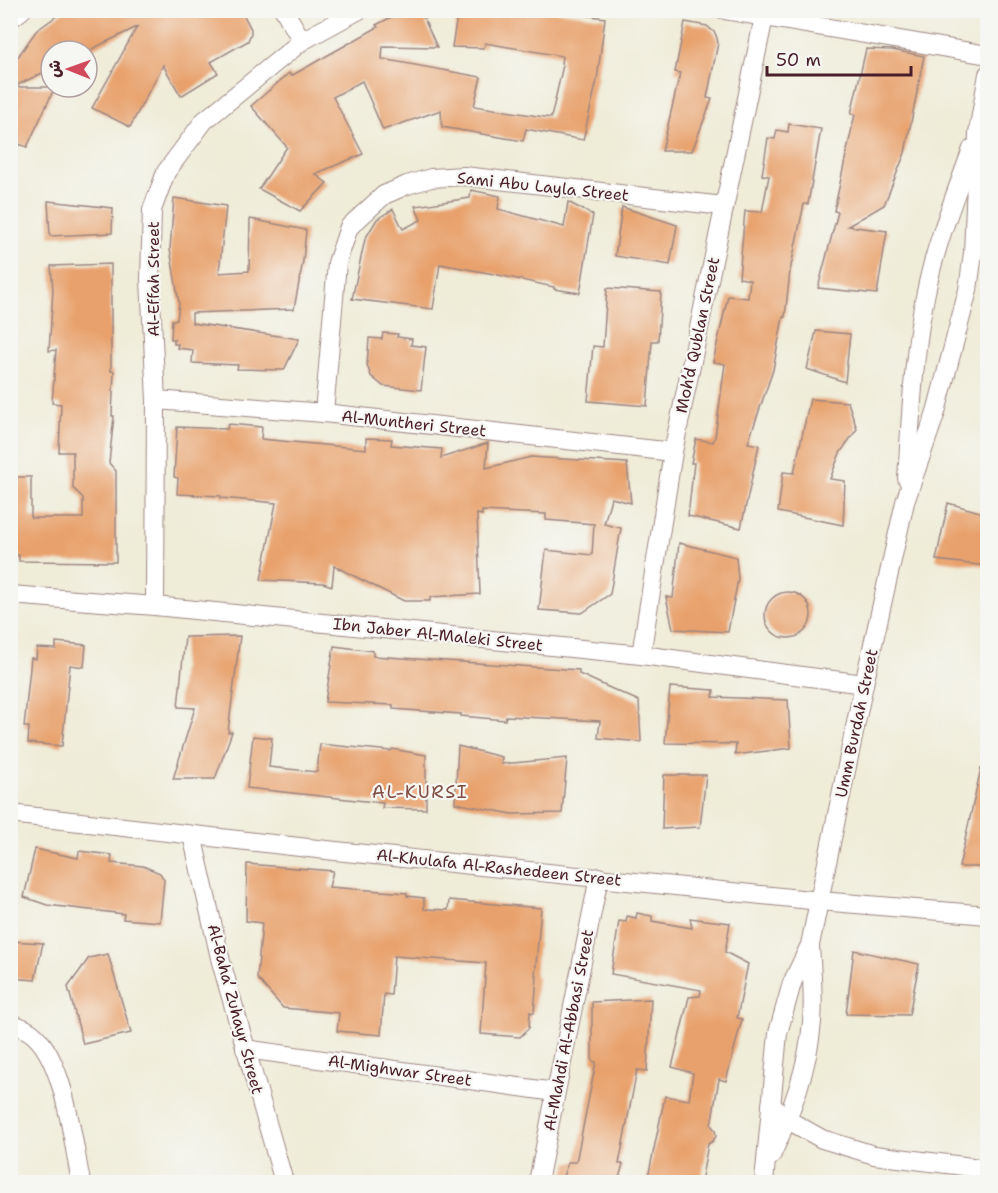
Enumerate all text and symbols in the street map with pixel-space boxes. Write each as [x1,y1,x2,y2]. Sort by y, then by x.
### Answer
north arrow [39,39,99,99]
scale bar [767,39,911,77]
text: 50 m [776,48,821,72]
text: ش [44,60,65,78]
street label: Sami Abu Layla Street [456,167,630,206]
street label: Al-Effah Street [143,221,164,337]
street label: Moh’d Qublan Street [671,255,724,415]
street label: Al-Muntheri Street [340,405,487,442]
street label: Ibn Jaber Al-Maleki Street [332,613,544,656]
street label: Umm Burdah Street [830,647,883,799]
district label: AL-KURSI [372,780,468,804]
street label: Al-Khulafa Al-Rashedeen Street [376,844,622,891]
street label: Al-Baha’ Zuhayr Street [203,922,268,1097]
street label: Al-Mahdi Al-Abbasi Street [539,928,598,1133]
street label: Al-Mighwar Street [327,1050,473,1091]

